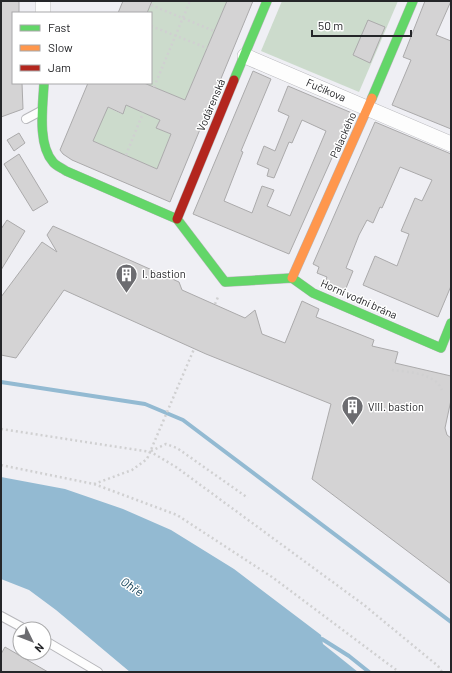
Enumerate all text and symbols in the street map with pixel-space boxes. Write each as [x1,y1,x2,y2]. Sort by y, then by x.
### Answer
legend [12,12,152,84]
scale bar [312,12,411,38]
text: 50 m [318,18,343,32]
text: Fast [48,20,71,34]
text: Slow [48,40,73,54]
text: Jam [48,60,71,74]
street label: Fučíkova [304,75,348,104]
street label: Vodárenská [194,77,227,133]
street label: Palackého [327,110,358,160]
building icon: I. bastion [113,261,139,294]
place label: I. bastion [142,267,186,280]
street label: Horní vodní brána [319,276,399,321]
building icon: VIII. bastion [339,394,365,427]
place label: VIII. bastion [368,400,424,413]
water label: Ohře [119,574,146,599]
north arrow [12,621,52,661]
text: N [32,641,47,655]

